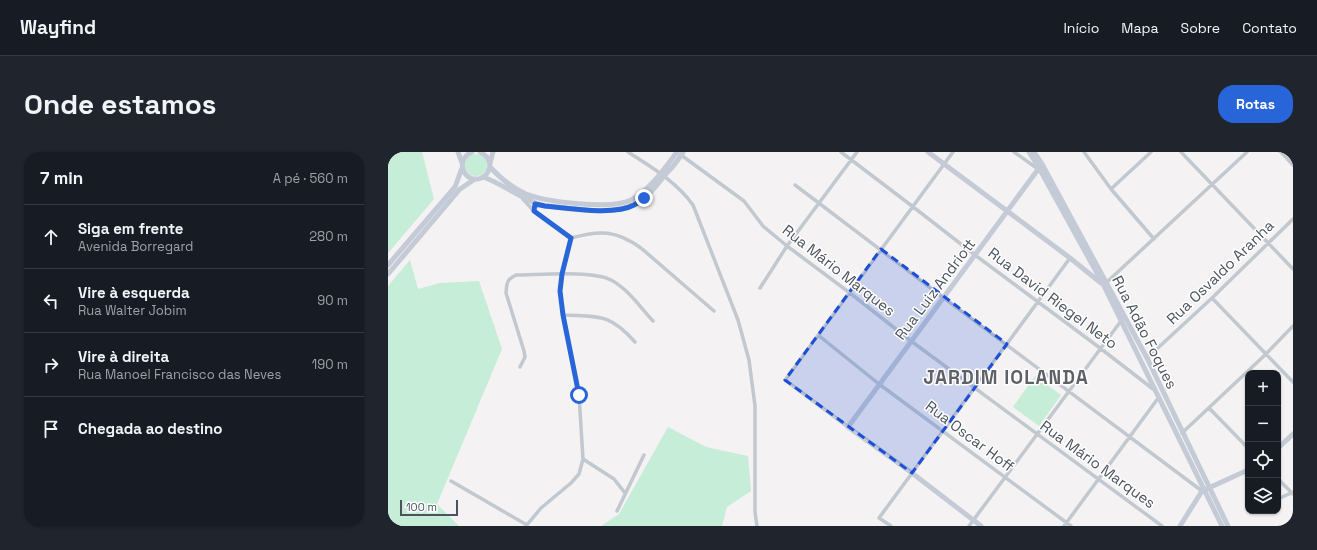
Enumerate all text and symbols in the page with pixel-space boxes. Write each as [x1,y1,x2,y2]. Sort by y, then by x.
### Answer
text: Wayfind [20,15,96,40]
text: Início [1063,19,1099,37]
text: Mapa [1121,19,1159,37]
text: Sobre [1181,19,1220,37]
text: Contato [1242,19,1297,37]
button: Rotas [1218,85,1293,123]
text: Onde estamos [24,86,217,122]
text: 7 min [40,167,83,189]
text: A pé · 560 m [273,170,348,187]
route end [635,189,653,207]
street label: Rua Osvaldo Aranha [1162,216,1278,328]
text: Siga em frente [78,219,184,238]
street label: Rua Mário Marques [779,220,899,320]
icon: ahead [40,226,62,248]
text: 280 m [309,228,348,245]
street label: Rua Luiz Andriott [891,234,980,344]
text: Avenida Borregard [78,238,194,255]
street label: Rua David Riegel Neto [985,243,1121,353]
street label: Rua Adão Foques [1108,272,1182,392]
text: Vire à esquerda [78,283,190,302]
icon: left [40,290,62,312]
text: 90 m [317,292,348,309]
text: Rua Walter Jobim [78,302,187,319]
text: Vire à direita [78,347,169,366]
icon: right [40,354,62,376]
text: 190 m [312,356,348,373]
district label: JARDIM IOLANDA [923,365,1089,390]
text: Rua Manoel Francisco das Neves [78,366,281,383]
map controls [1245,370,1281,514]
button: + [1245,370,1281,406]
route start [570,386,588,404]
street label: Rua Oscar Hoff [922,396,1019,476]
button: − [1245,406,1281,442]
street label: Rua Mário Marques [1037,416,1159,512]
icon: arrive [40,418,62,440]
text: Chegada ao destino [78,419,222,438]
button: locate [1245,442,1281,478]
button: layers [1245,478,1281,514]
scale bar [400,498,458,517]
text: 100 m [406,500,437,514]

